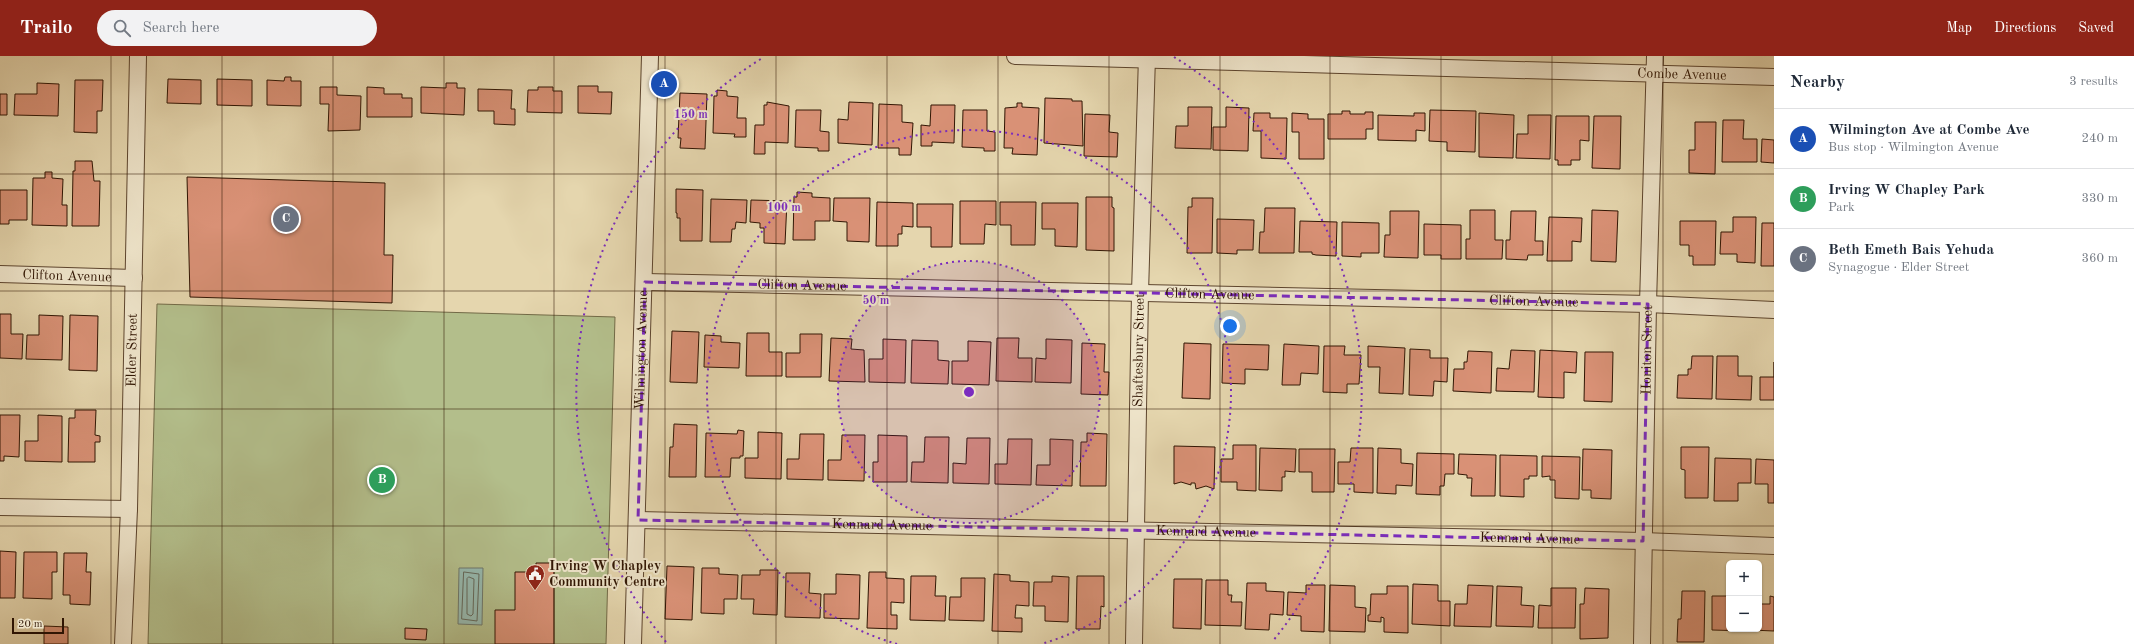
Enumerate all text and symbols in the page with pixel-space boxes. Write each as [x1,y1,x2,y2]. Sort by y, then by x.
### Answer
search box [97,10,377,46]
icon: search [111,17,133,39]
text: Trailo [20,19,73,38]
text: Search here [143,21,219,36]
text: Map [1946,21,1972,35]
text: Directions [1994,21,2056,35]
text: Saved [2078,21,2114,35]
street label: Combe Avenue [1637,66,1727,83]
pin: A [651,69,677,99]
text: Nearby [1790,74,1845,91]
text: 3 results [2069,75,2118,88]
text: 150 m [674,108,708,121]
text: Wilmington Ave at Combe Ave [1828,123,2030,138]
text: A [1798,132,1808,145]
text: 240 m [2081,132,2118,145]
text: Bus stop · Wilmington Avenue [1828,141,1999,154]
text: Irving W Chapley Park [1828,183,1985,198]
text: B [1798,192,1808,205]
text: 330 m [2081,192,2118,205]
text: Park [1828,201,1855,214]
text: 100 m [767,202,801,214]
pin: C [273,204,299,234]
text: Beth Emeth Bais Yehuda [1828,243,1994,258]
text: C [1799,252,1807,265]
text: 360 m [2081,252,2118,265]
text: Synagogue · Elder Street [1828,261,1969,274]
street label: Clifton Avenue [22,268,112,284]
street label: Clifton Avenue [757,277,847,293]
street label: Clifton Avenue [1165,286,1255,302]
street label: Wilmington Avenue [633,290,650,410]
street label: Shaftesbury Street [1131,293,1147,407]
text: 50 m [863,294,890,307]
street label: Clifton Avenue [1489,294,1579,309]
street label: Honiton Street [1639,305,1655,395]
street label: Elder Street [124,313,140,387]
your location [1220,316,1240,336]
centre of rings [962,385,976,399]
pin: B [369,465,395,495]
street label: Kennard Avenue [832,517,932,533]
street label: Kennard Avenue [1155,524,1256,540]
street label: Kennard Avenue [1479,531,1580,547]
place label: Irving W Chapley Community Centre [549,559,665,589]
map controls [1726,560,1762,632]
button: + [1726,560,1762,596]
public building icon: Irving W Chapley Community Centre [524,563,546,591]
button: − [1726,596,1762,632]
scale bar [12,616,64,635]
text: 20 m [18,619,43,630]

